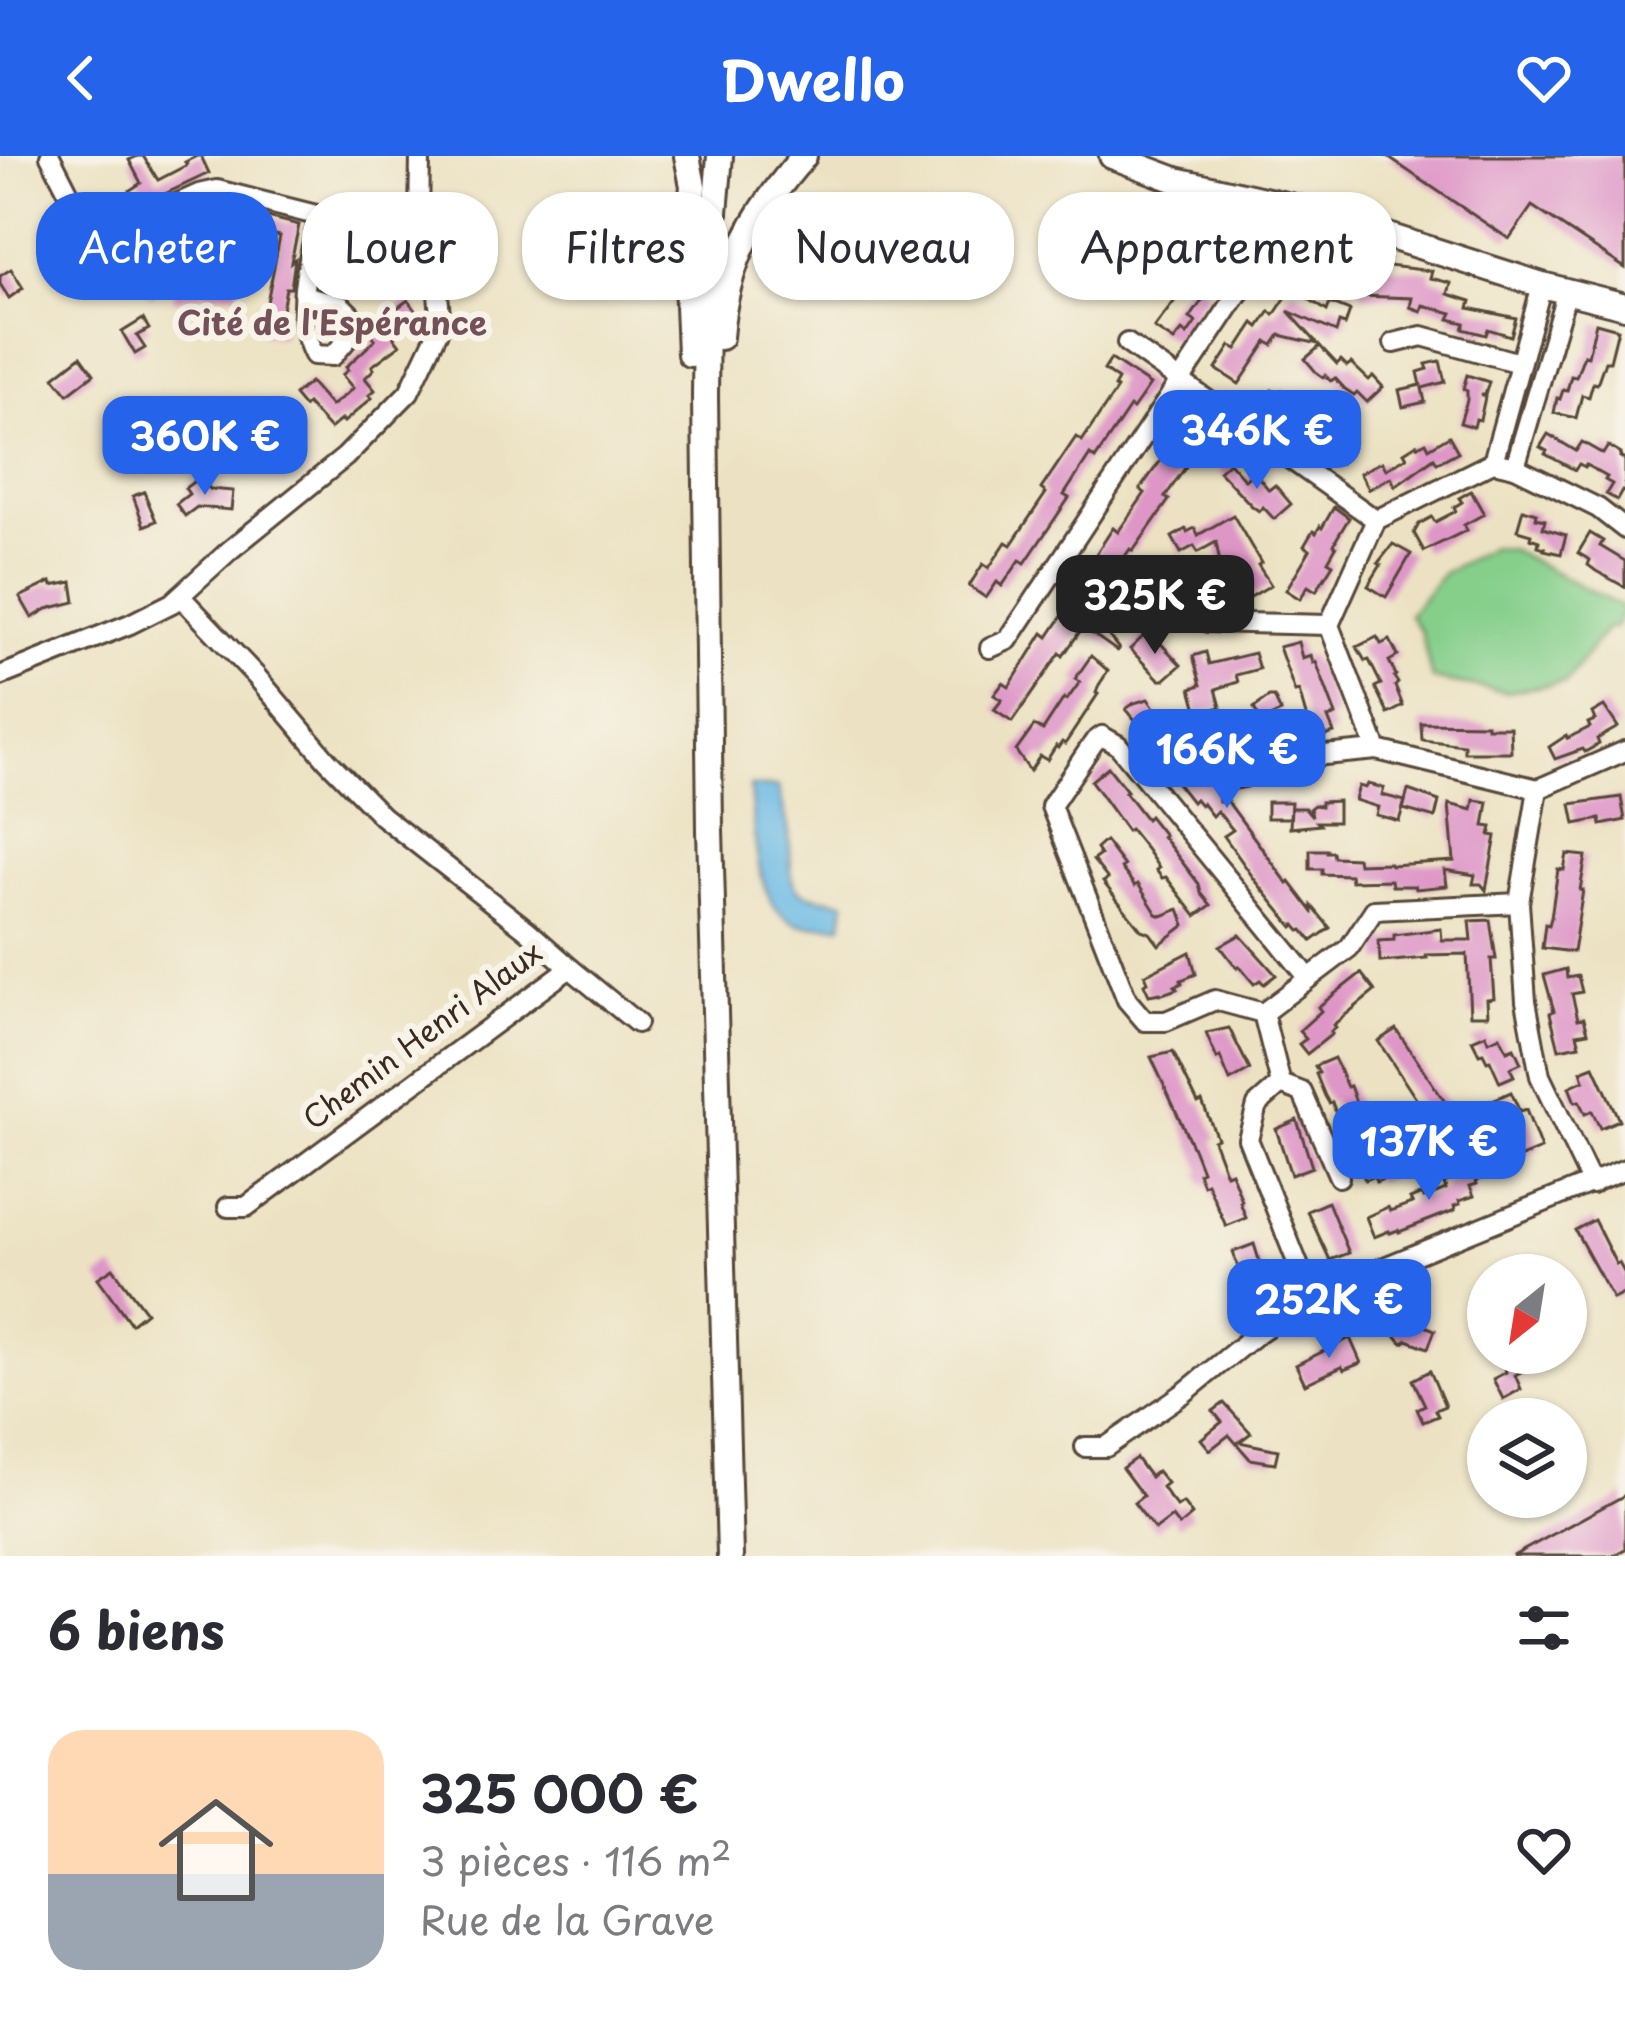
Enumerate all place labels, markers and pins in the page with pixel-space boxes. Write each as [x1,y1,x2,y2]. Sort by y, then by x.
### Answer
pin: 346K € [1159,390,1355,492]
pin: 360K € [107,396,303,498]
pin: 325K € [1057,555,1253,657]
pin: 166K € [1129,709,1325,811]
pin: 137K € [1331,1101,1527,1203]
pin: 252K € [1231,1259,1427,1361]

